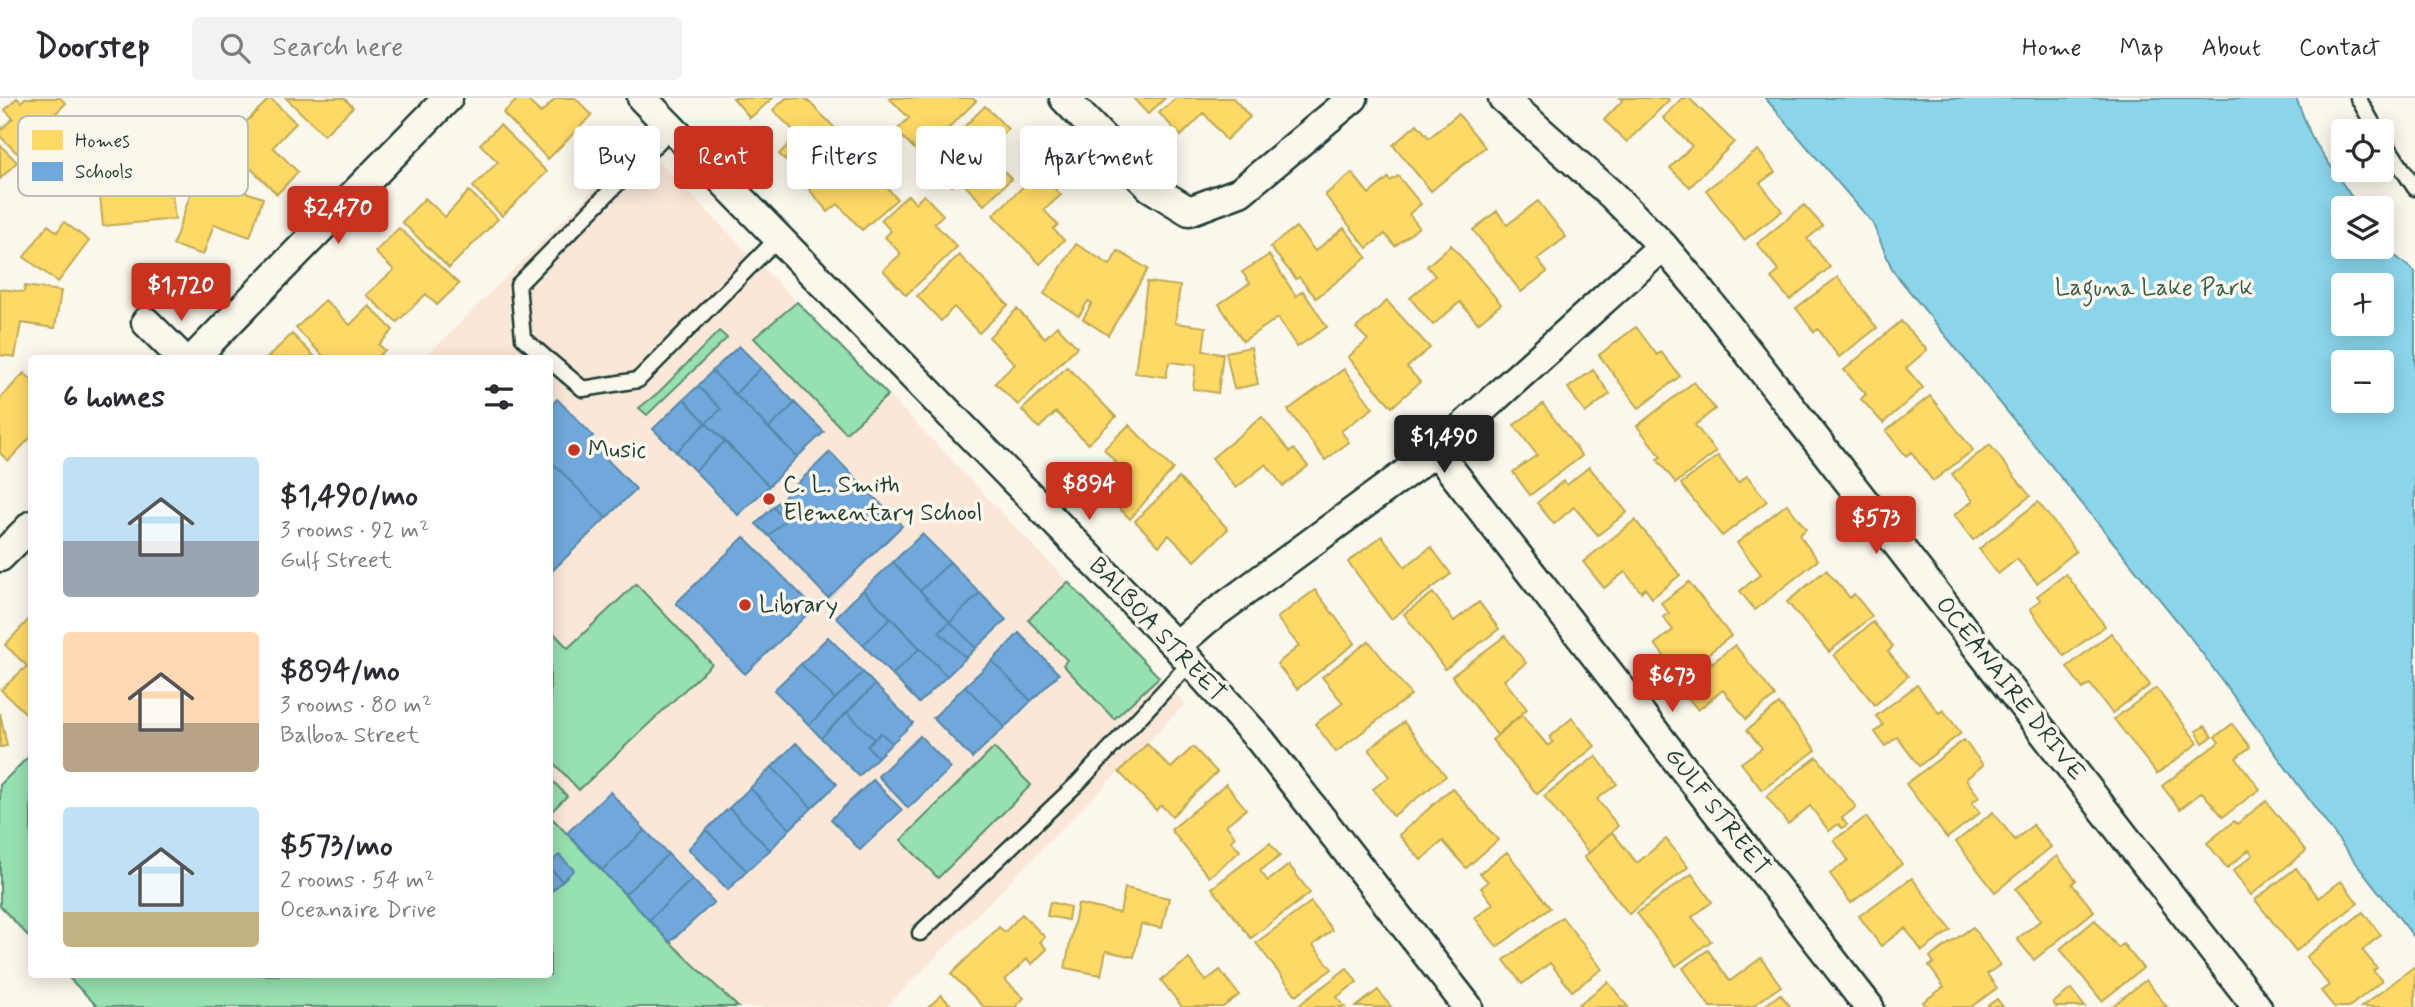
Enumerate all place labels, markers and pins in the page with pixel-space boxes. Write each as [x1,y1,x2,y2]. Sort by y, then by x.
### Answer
pin: $2,470 [281,186,395,246]
pin: $1,720 [124,264,238,323]
pin: $1,490 [1387,416,1501,475]
place label: Music [588,435,646,466]
marker: Music [566,442,582,458]
pin: $894 [1048,462,1130,522]
place label: C. L. Smith Elementary School [783,470,982,529]
marker: C. L. Smith Elementary School [761,491,777,507]
pin: $573 [1835,496,1917,556]
place label: Library [759,590,838,621]
marker: Library [737,597,753,613]
pin: $673 [1631,654,1713,714]

